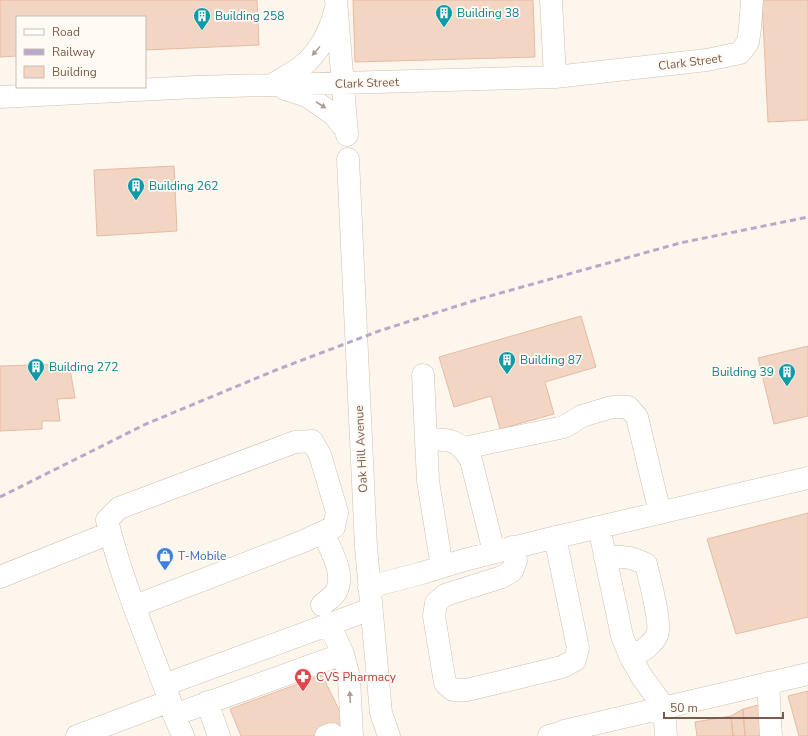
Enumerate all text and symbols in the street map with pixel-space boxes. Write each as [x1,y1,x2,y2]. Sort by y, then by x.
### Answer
building icon: Building 38 [434,3,454,28]
place label: Building 38 [457,5,519,21]
building icon: Building 258 [192,6,212,31]
place label: Building 258 [215,8,284,24]
legend [16,16,146,88]
text: Road [52,24,80,40]
text: Railway [52,44,96,60]
one-way arrow [311,46,320,56]
street label: Clark Street [657,50,724,74]
text: Building [52,64,97,80]
street label: Clark Street [335,74,400,92]
one-way arrow [315,102,327,109]
building icon: Building 262 [126,176,146,201]
place label: Building 262 [149,178,218,194]
building icon: Building 87 [497,350,517,375]
place label: Building 87 [520,352,582,368]
building icon: Building 272 [26,357,46,382]
place label: Building 272 [49,359,118,375]
building icon: Building 39 [777,362,797,387]
place label: Building 39 [712,364,774,380]
street label: Oak Hill Avenue [351,405,371,493]
shop icon: T-Mobile [155,546,175,571]
place label: T-Mobile [178,548,226,564]
pharmacy icon: CVS Pharmacy [293,667,313,692]
place label: CVS Pharmacy [316,669,397,685]
one-way arrow [347,690,353,703]
scale bar [664,694,783,720]
text: 50 m [670,700,698,716]

